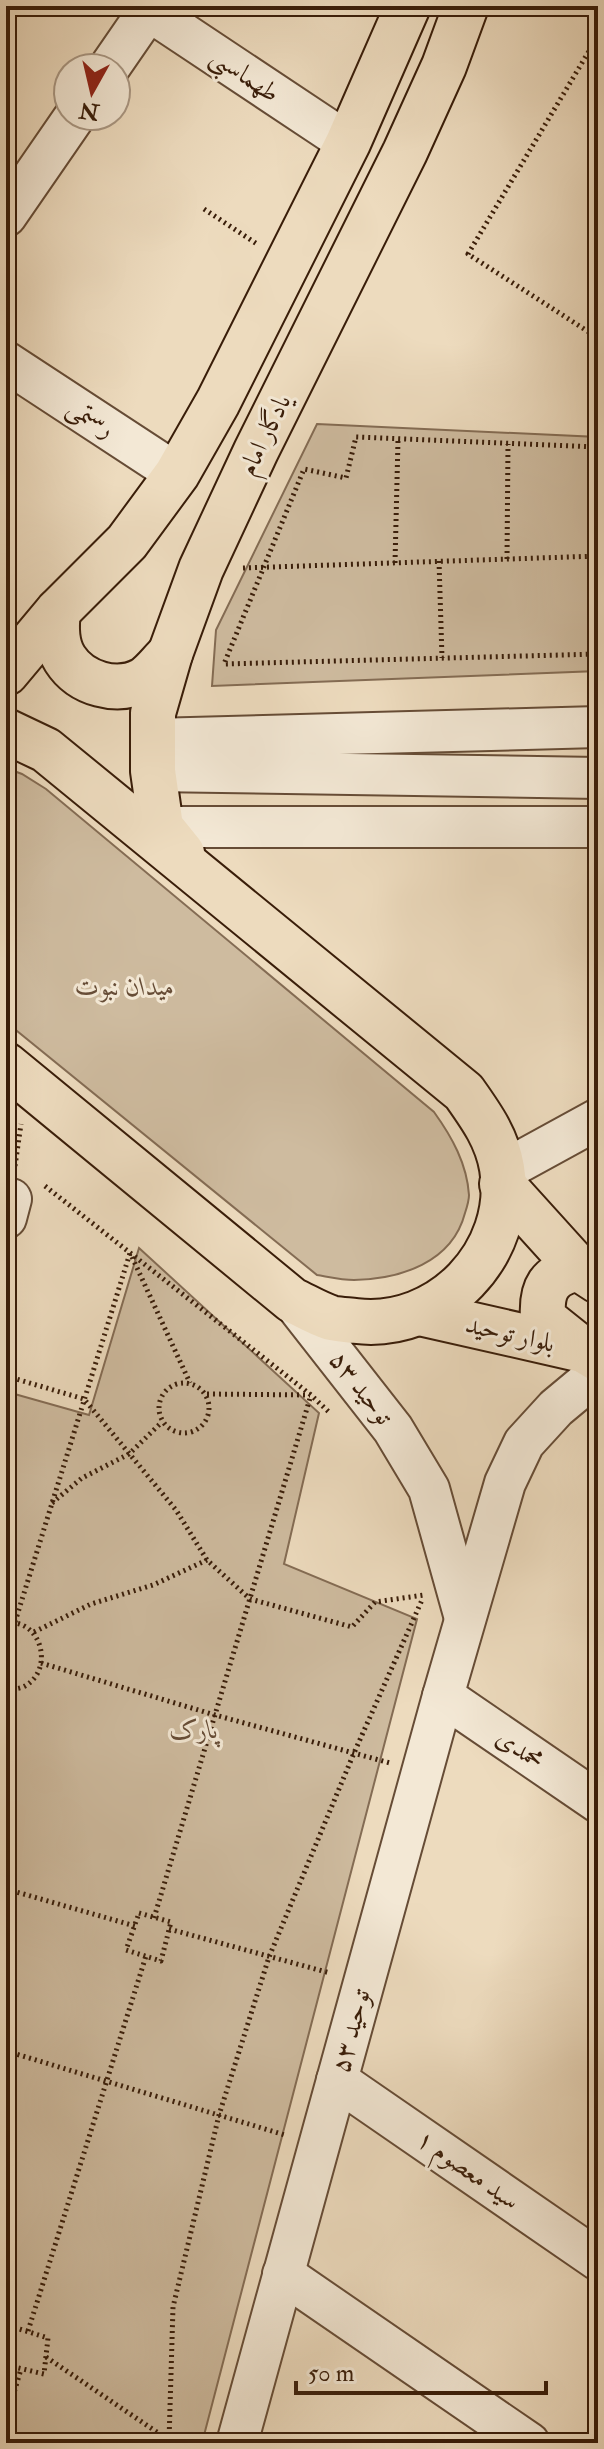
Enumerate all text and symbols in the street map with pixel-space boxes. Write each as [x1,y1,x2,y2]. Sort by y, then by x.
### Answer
street label: طهماسبی [202,40,286,113]
north arrow [52,52,132,132]
text: N [77,96,102,126]
street label: یادگار امام [232,387,305,484]
street label: رستمی [61,391,121,446]
park label: میدان نبوت [75,971,175,1003]
street label: بلوار توحید [462,1308,558,1360]
street label: توحید ۵۳ [322,1344,401,1432]
park label: پارک [170,1714,220,1748]
street label: محمدی [490,1721,550,1777]
street label: توحید ۵۳ [324,1985,378,2076]
street label: سید معصوم ۱ [407,2123,526,2222]
scale bar [296,2345,546,2395]
text: 50 m [308,2358,355,2389]

